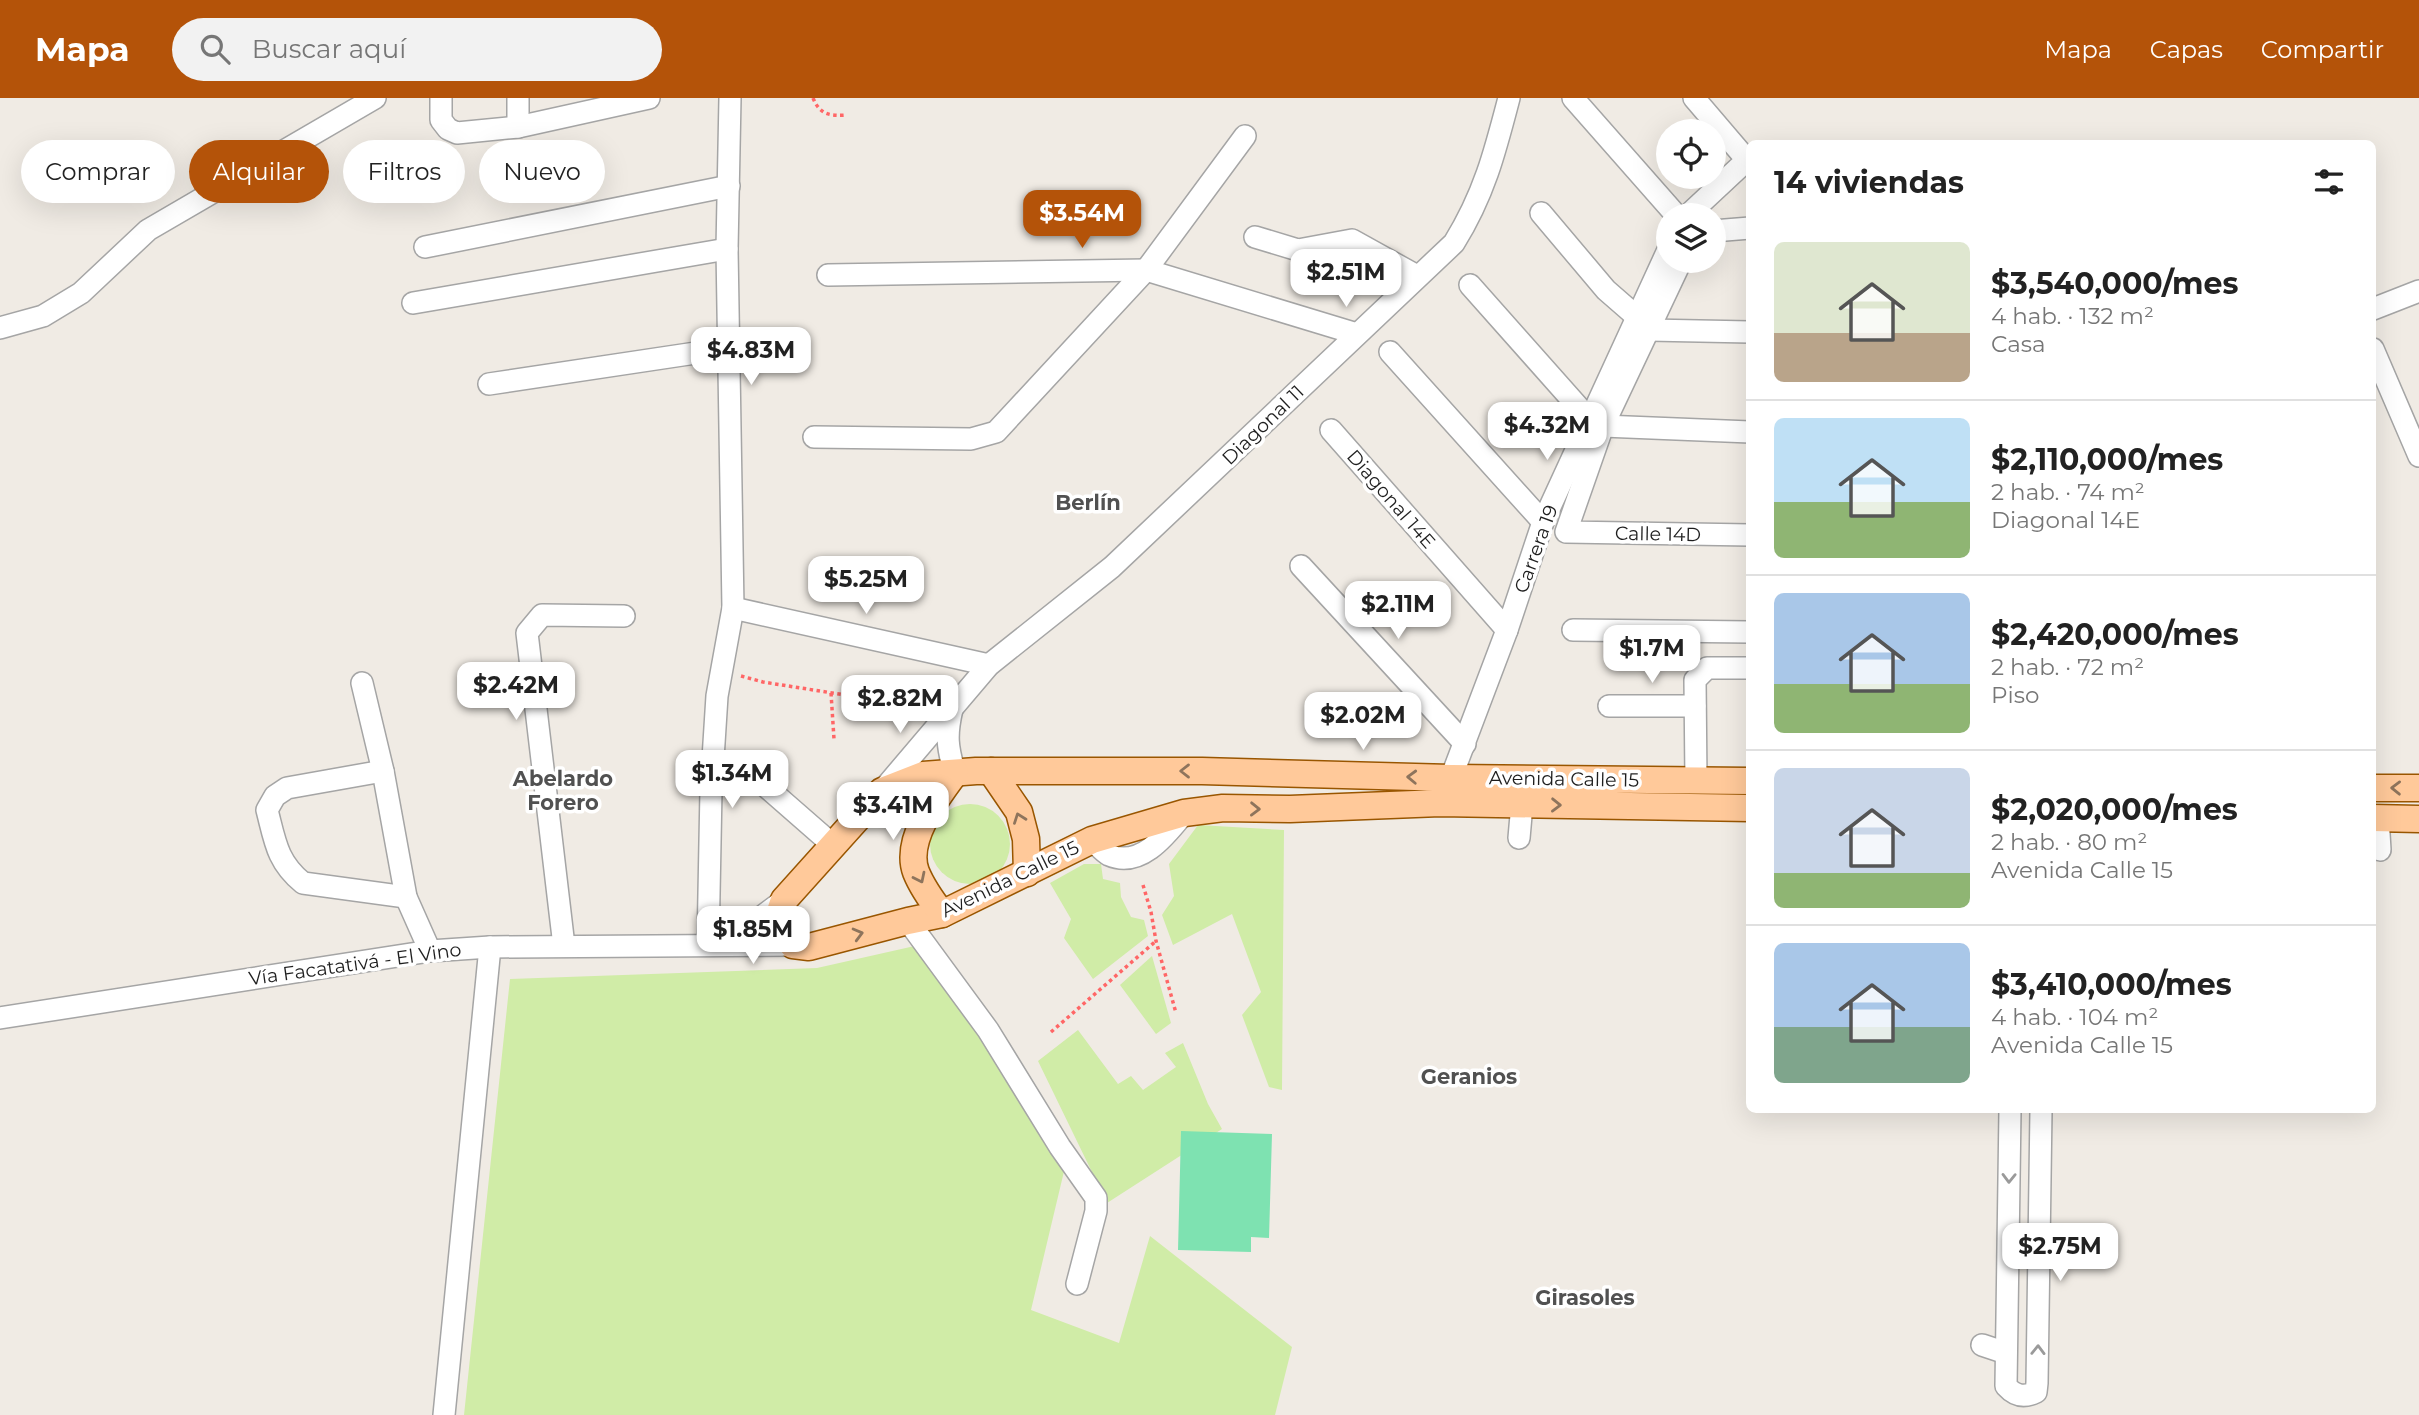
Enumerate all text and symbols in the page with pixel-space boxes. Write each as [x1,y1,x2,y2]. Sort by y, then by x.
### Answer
search box [172,18,662,81]
text: Mapa [35,29,130,69]
icon: search [196,30,234,68]
text: Buscar aquí [252,33,406,65]
text: Mapa [2044,35,2112,64]
text: Capas [2150,35,2223,64]
text: Compartir [2261,35,2384,64]
map controls [1656,119,1726,273]
button: locate [1656,119,1726,189]
chip: Comprar [21,140,175,203]
chip: Alquilar [189,140,329,203]
chip: Filtros [343,140,465,203]
chip: Nuevo [479,140,605,203]
icon: filters [2310,163,2348,201]
text: 14 viviendas [1774,164,1964,201]
pin: $3.54M [1025,190,1139,250]
text: $3.54M [1039,199,1125,227]
button: layers [1656,203,1726,273]
pin: $2.51M [1289,250,1403,309]
text: $2.51M [1306,258,1386,286]
text: $3,540,000/mes [1991,265,2238,302]
icon: home [1830,270,1914,354]
text: 4 hab. · 132 m² [1991,302,2154,330]
pin: $4.83M [694,328,808,387]
text: Casa [1991,330,2046,358]
text: $4.83M [707,336,795,364]
street label: Diagonal 11 [1217,380,1309,470]
pin: $4.32M [1490,402,1604,462]
text: $4.32M [1504,411,1590,439]
text: $2,110,000/mes [1991,441,2223,478]
street label: Diagonal 14E [1342,445,1440,553]
icon: home [1830,446,1914,530]
text: 2 hab. · 74 m² [1991,478,2145,506]
district label: Berlín [1055,490,1121,515]
street label: Carrera 19 [1509,502,1563,596]
text: Diagonal 14E [1991,506,2140,534]
street label: Calle 14D [1615,522,1701,546]
pin: $5.25M [809,556,923,616]
text: $5.25M [824,565,908,593]
pin: $2.11M [1341,582,1455,641]
text: $2.11M [1361,590,1435,618]
text: $2,420,000/mes [1991,616,2239,653]
icon: home [1830,621,1914,705]
pin: $1.7M [1603,626,1701,685]
text: $1.7M [1619,634,1685,662]
text: 2 hab. · 72 m² [1991,653,2144,681]
pin: $2.42M [459,662,573,722]
text: $2.42M [473,671,559,699]
pin: $2.82M [843,676,957,735]
text: Piso [1991,681,2039,709]
text: $2.82M [857,684,943,712]
pin: $2.02M [1306,692,1420,752]
text: $2.02M [1320,701,1406,729]
pin: $1.34M [675,750,789,810]
text: $1.34M [691,759,773,787]
one-way arrow [1179,763,1190,779]
district label: Abelardo Forero [512,766,613,815]
street label: Avenida Calle 15 [1489,766,1640,792]
one-way arrow [1407,769,1418,784]
one-way arrow [2390,780,2401,796]
pin: $3.41M [836,782,950,842]
text: $3.41M [853,791,933,819]
text: $2,020,000/mes [1991,791,2238,828]
icon: home [1830,796,1914,880]
one-way arrow [1551,797,1562,813]
one-way arrow [1250,801,1261,817]
one-way arrow [1014,813,1028,825]
text: 2 hab. · 80 m² [1991,828,2147,856]
street label: Avenida Calle 15 [937,836,1083,922]
text: Avenida Calle 15 [1991,856,2173,884]
one-way arrow [912,871,926,883]
pin: $1.85M [696,906,810,966]
text: $1.85M [713,915,793,943]
one-way arrow [852,928,864,942]
street label: Vía Facatativá - El Vino [247,938,463,990]
text: $3,410,000/mes [1991,966,2232,1003]
icon: home [1830,971,1914,1055]
text: 4 hab. · 104 m² [1991,1003,2158,1031]
text: Avenida Calle 15 [1991,1031,2173,1059]
district label: Geranios [1421,1064,1517,1089]
one-way arrow [2001,1173,2017,1183]
pin: $2.75M [2003,1224,2117,1283]
text: $2.75M [2018,1232,2102,1260]
district label: Girasoles [1535,1285,1635,1310]
one-way arrow [2030,1344,2046,1354]

